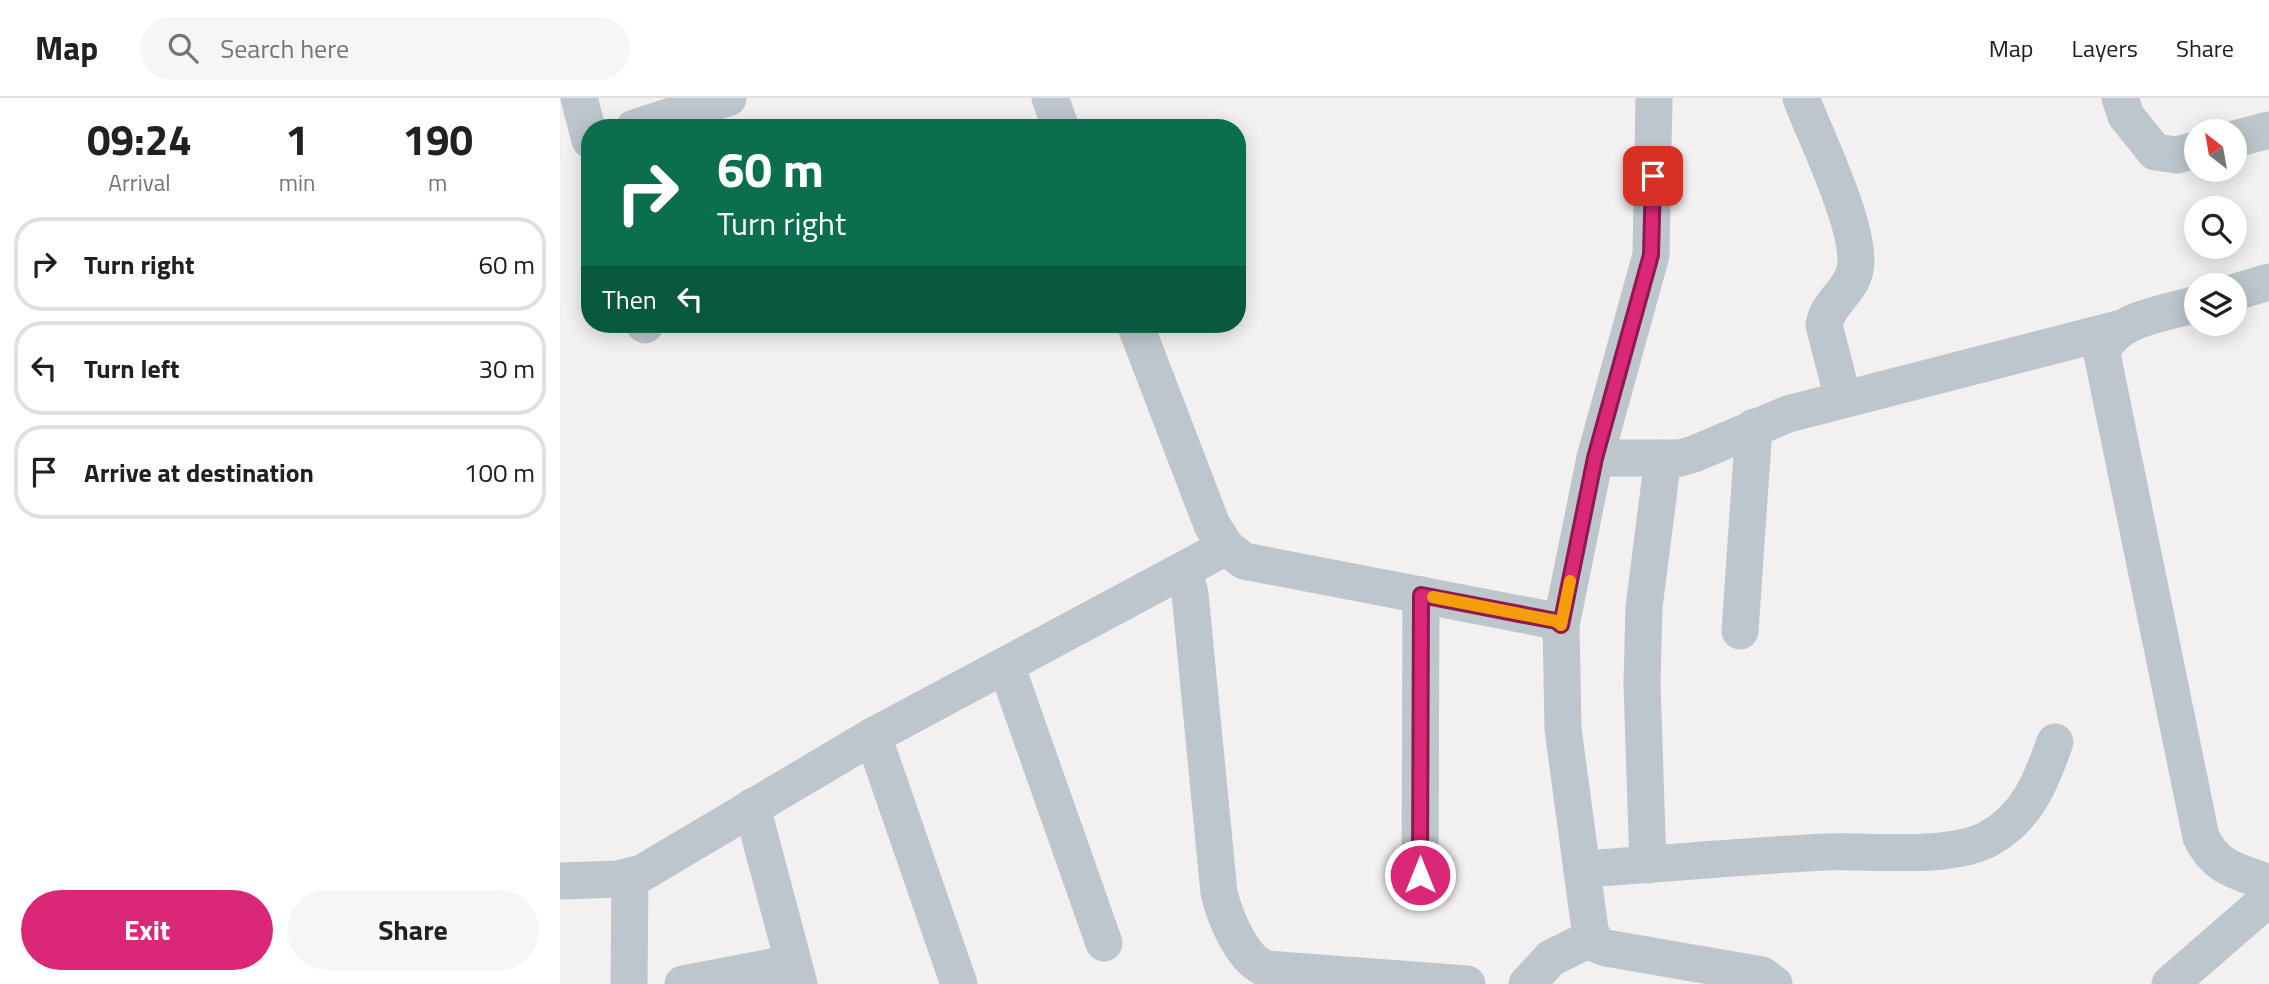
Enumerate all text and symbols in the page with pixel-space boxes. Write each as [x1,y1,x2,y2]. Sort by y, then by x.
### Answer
search box [140,17,630,80]
text: Map [35,23,98,73]
icon: search [164,29,202,67]
text: Search here [220,29,349,68]
text: Map [1989,30,2034,66]
text: Layers [2072,30,2138,66]
text: Share [2176,30,2234,66]
text: 09:24 [87,107,192,171]
text: 1 [285,107,309,171]
text: 190 [402,107,473,171]
north arrow [2184,119,2247,182]
map controls [2184,119,2247,336]
text: 60 m [717,131,824,206]
pin [1623,146,1683,206]
icon: right [602,147,693,238]
icon: arrive [1634,157,1672,195]
text: Arrival [108,165,171,200]
text: min [279,165,315,200]
text: m [428,165,447,200]
button: search [2184,196,2247,259]
text: Turn right [717,199,846,247]
icon: right [25,245,63,283]
text: Turn right [84,245,195,284]
text: 60 m [478,245,535,284]
button: layers [2184,273,2247,336]
text: Then [602,280,657,319]
icon: left [671,280,709,318]
icon: left [25,349,63,387]
text: Turn left [84,349,179,388]
text: 30 m [478,349,535,388]
icon: arrive [25,453,63,491]
text: Arrive at destination [84,453,314,492]
text: 100 m [464,453,535,492]
position arrow [1383,838,1457,912]
button: Exit [21,890,273,970]
button: Share [287,890,539,970]

